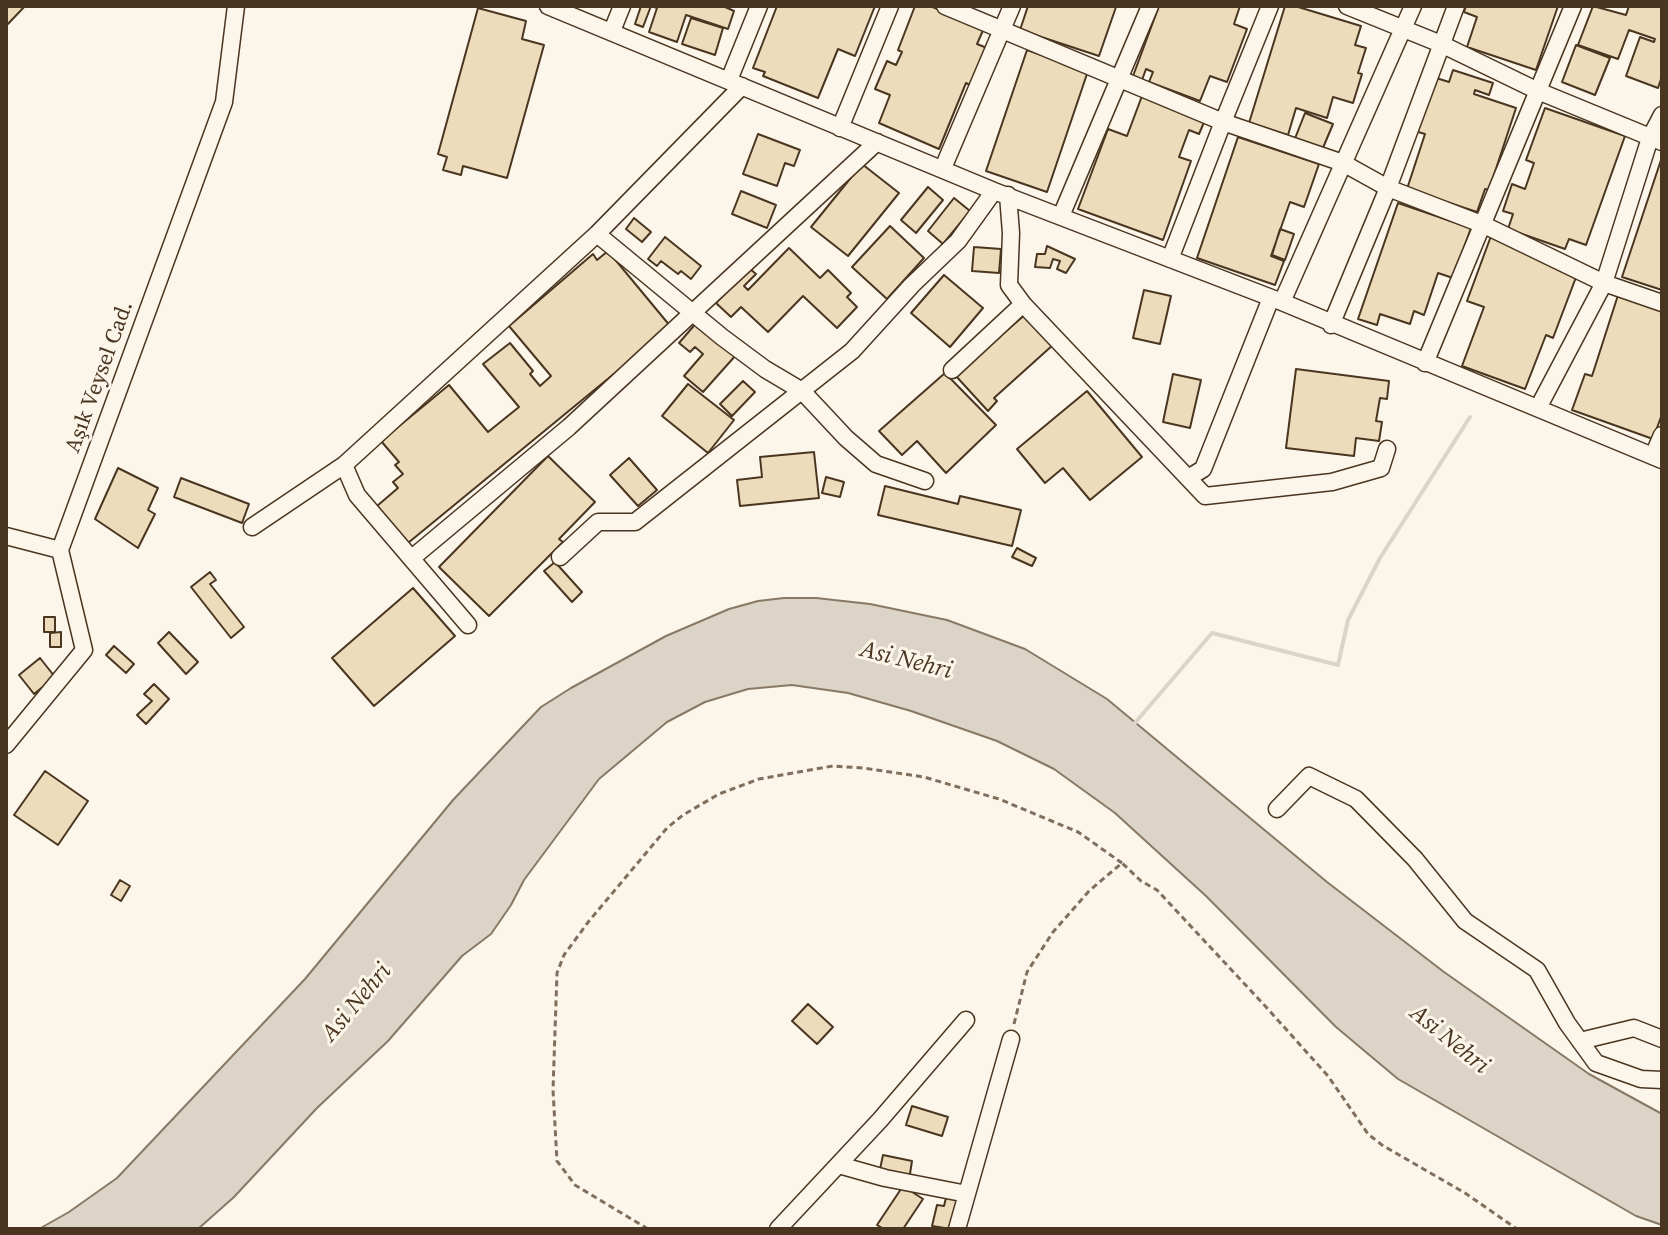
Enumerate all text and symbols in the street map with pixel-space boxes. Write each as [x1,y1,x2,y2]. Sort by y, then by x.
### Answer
street label: Aşık Veysel Cad. [60,298,140,456]
water label: Asi Nehri [857,636,955,686]
water label: Asi Nehri [316,958,398,1048]
water label: Asi Nehri [1403,999,1495,1081]

